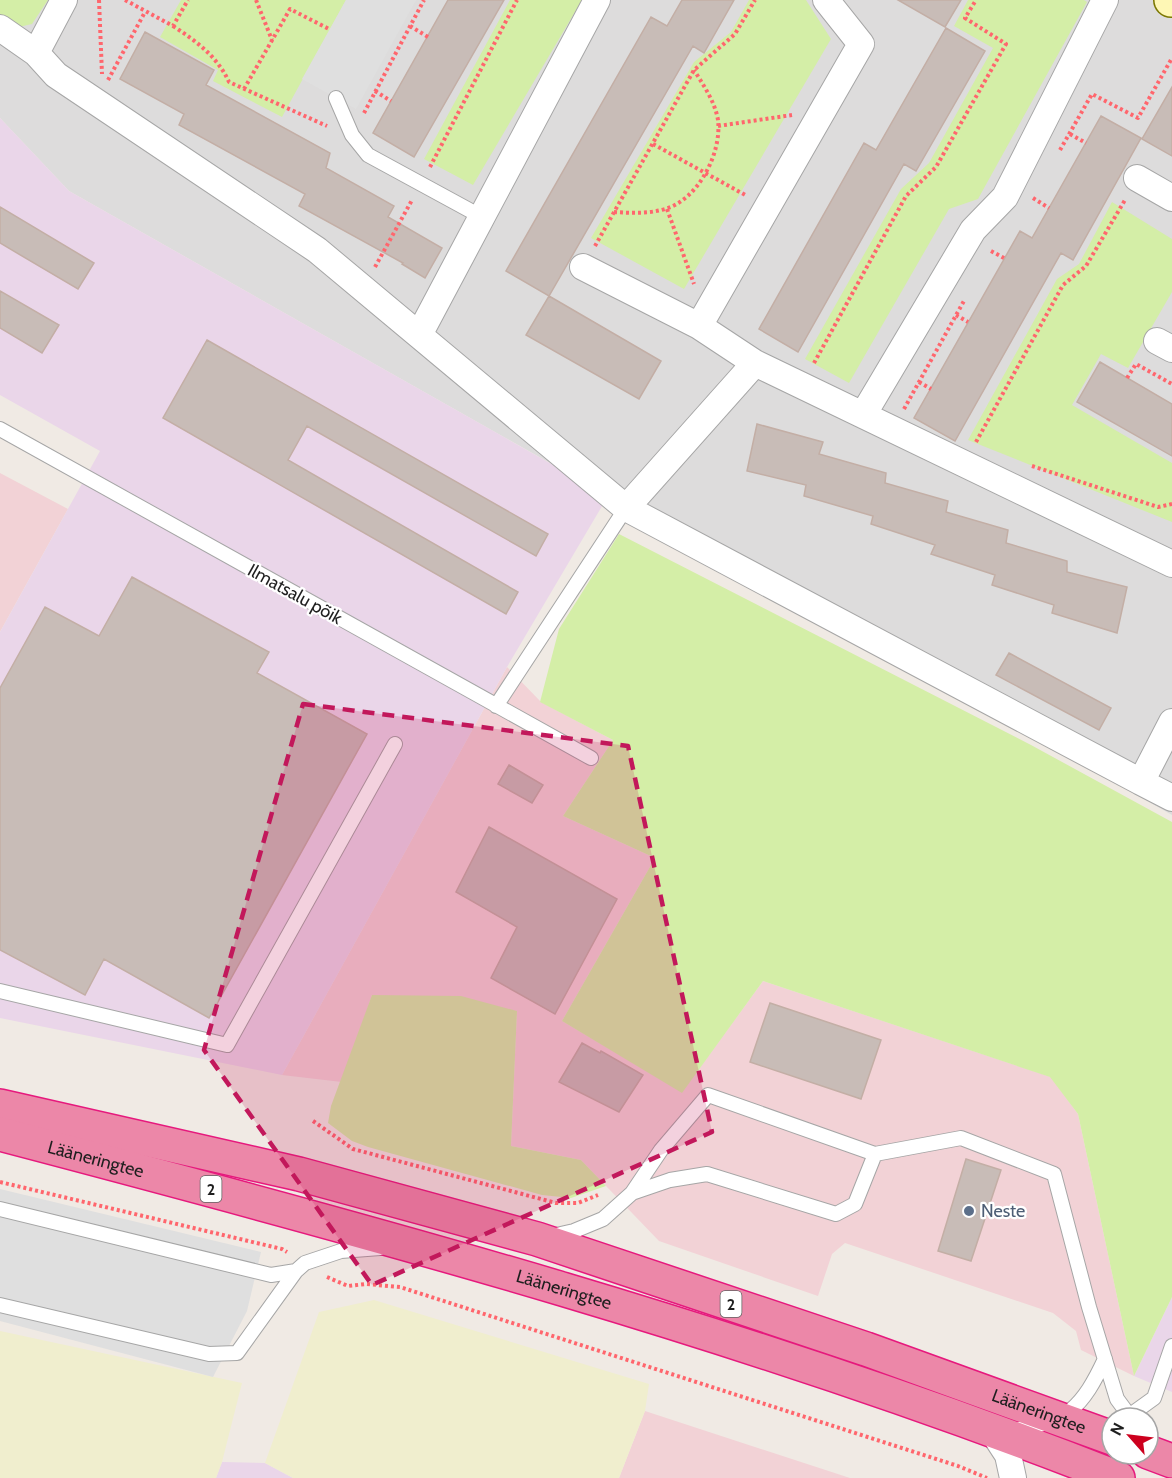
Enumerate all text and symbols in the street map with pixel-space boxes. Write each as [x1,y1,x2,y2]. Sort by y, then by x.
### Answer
street label: Ilmatsalu põik [244,559,347,629]
street label: Lääneringtee [45,1136,146,1183]
road number: 2 [200,1176,222,1202]
place label: Neste [981,1200,1025,1222]
marker: Neste [962,1204,976,1218]
street label: Lääneringtee [514,1265,614,1314]
road number: 2 [720,1291,742,1317]
street label: Lääneringtee [989,1384,1089,1439]
north arrow [1100,1406,1160,1466]
text: N [1106,1420,1128,1439]

